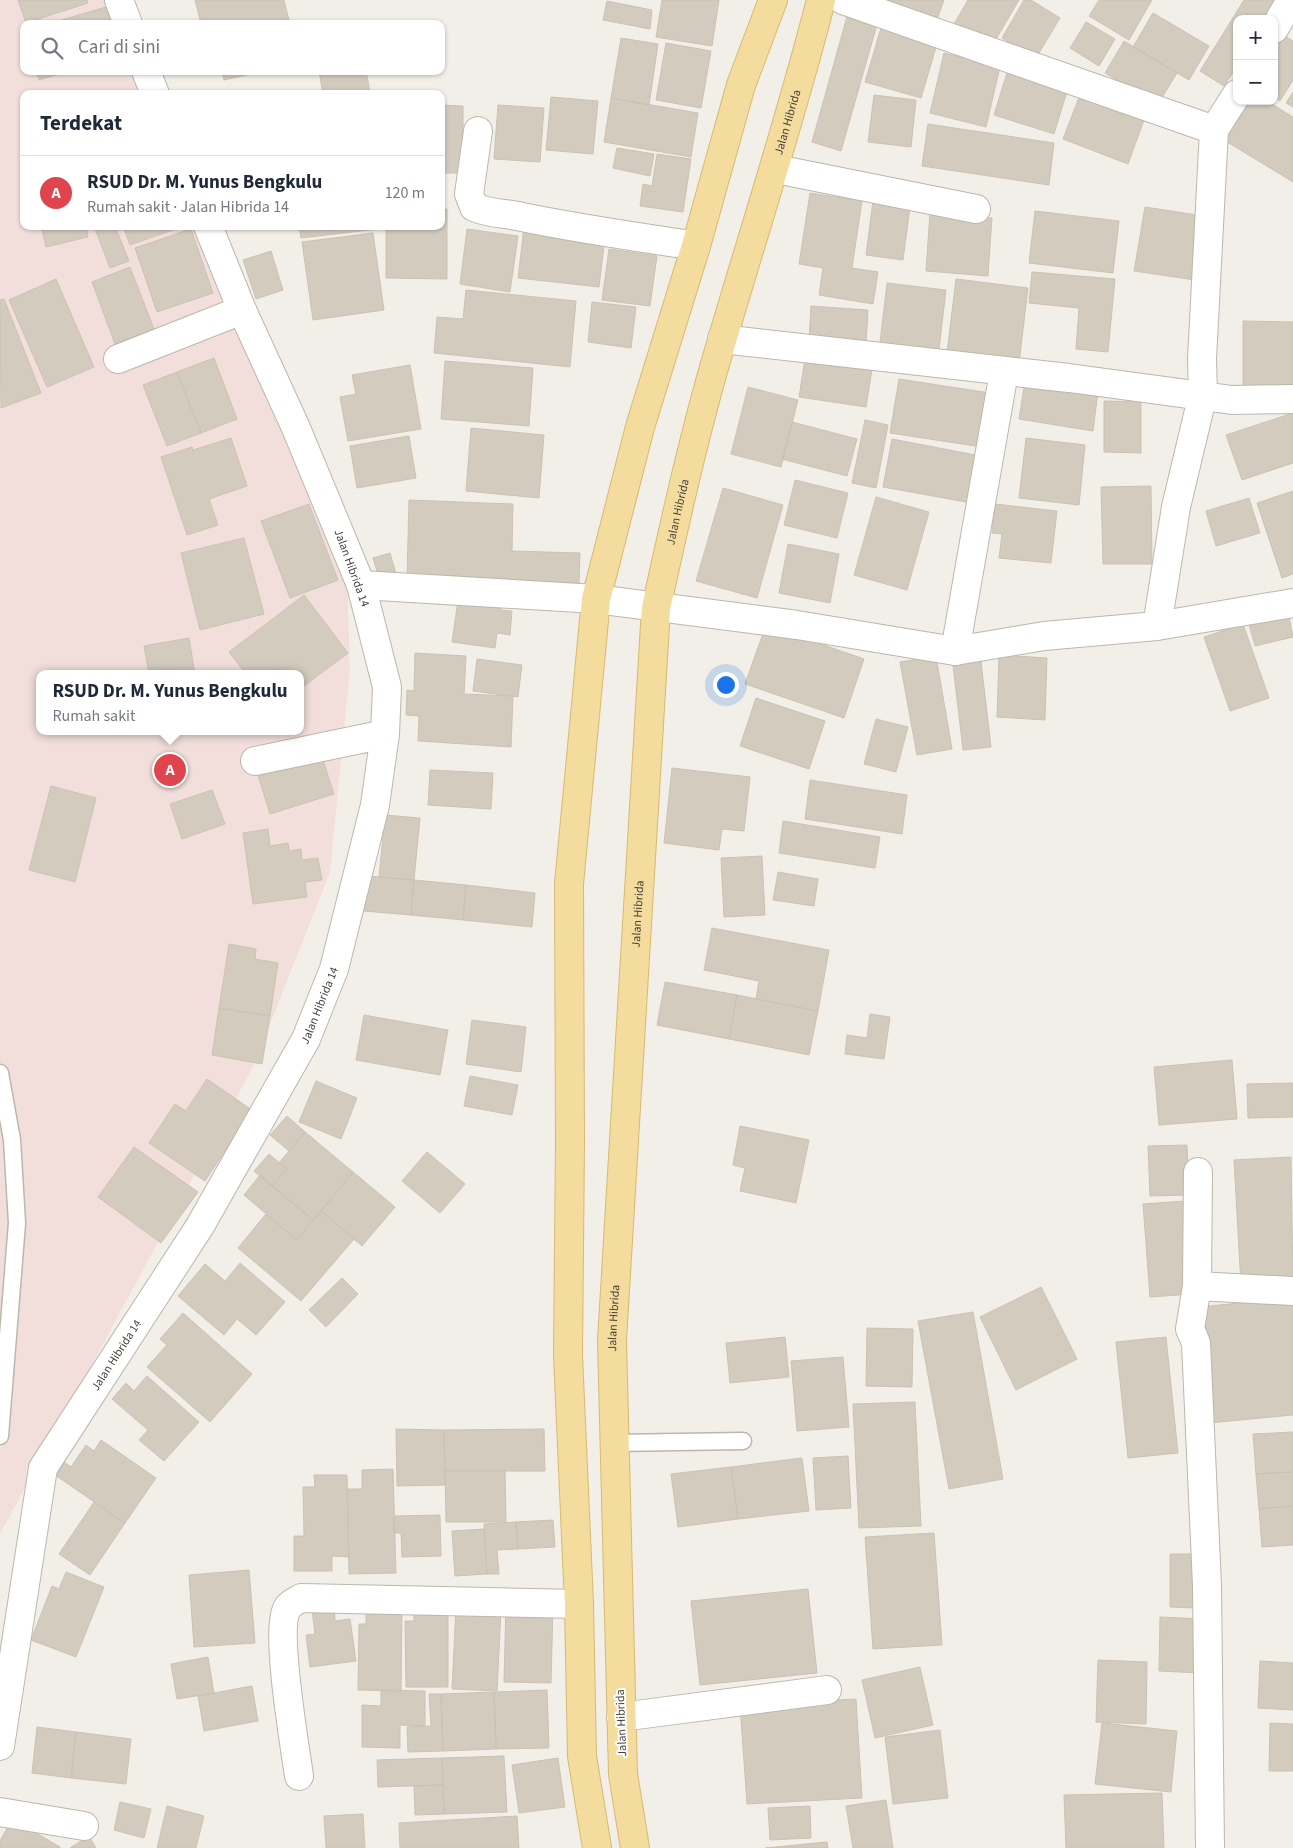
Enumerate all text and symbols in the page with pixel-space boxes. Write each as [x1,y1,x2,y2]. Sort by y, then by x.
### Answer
map controls [1233,15,1278,105]
button: + [1233,15,1278,60]
search box [20,20,445,75]
icon: search [38,34,66,62]
text: Cari di sini [78,34,160,61]
button: − [1233,60,1278,105]
street label: Jalan Hibrida [770,88,805,157]
text: Terdekat [40,108,122,138]
text: RSUD Dr. M. Yunus Bengkulu [87,169,322,196]
text: A [51,182,61,204]
text: 120 m [385,182,425,204]
text: Rumah sakit · Jalan Hibrida 14 [87,196,289,218]
street label: Jalan Hibrida [662,477,694,547]
street label: Jalan Hibrida 14 [330,527,373,609]
popup [36,670,304,735]
your location [713,672,739,698]
text: RSUD Dr. M. Yunus Bengkulu [52,678,288,705]
text: Rumah sakit [52,705,135,727]
pin: A [154,751,186,789]
street label: Jalan Hibrida [628,880,649,948]
street label: Jalan Hibrida 14 [297,964,343,1047]
street label: Jalan Hibrida [604,1284,624,1352]
street label: Jalan Hibrida 14 [87,1316,146,1394]
street label: Jalan Hibrida [612,1689,631,1757]

